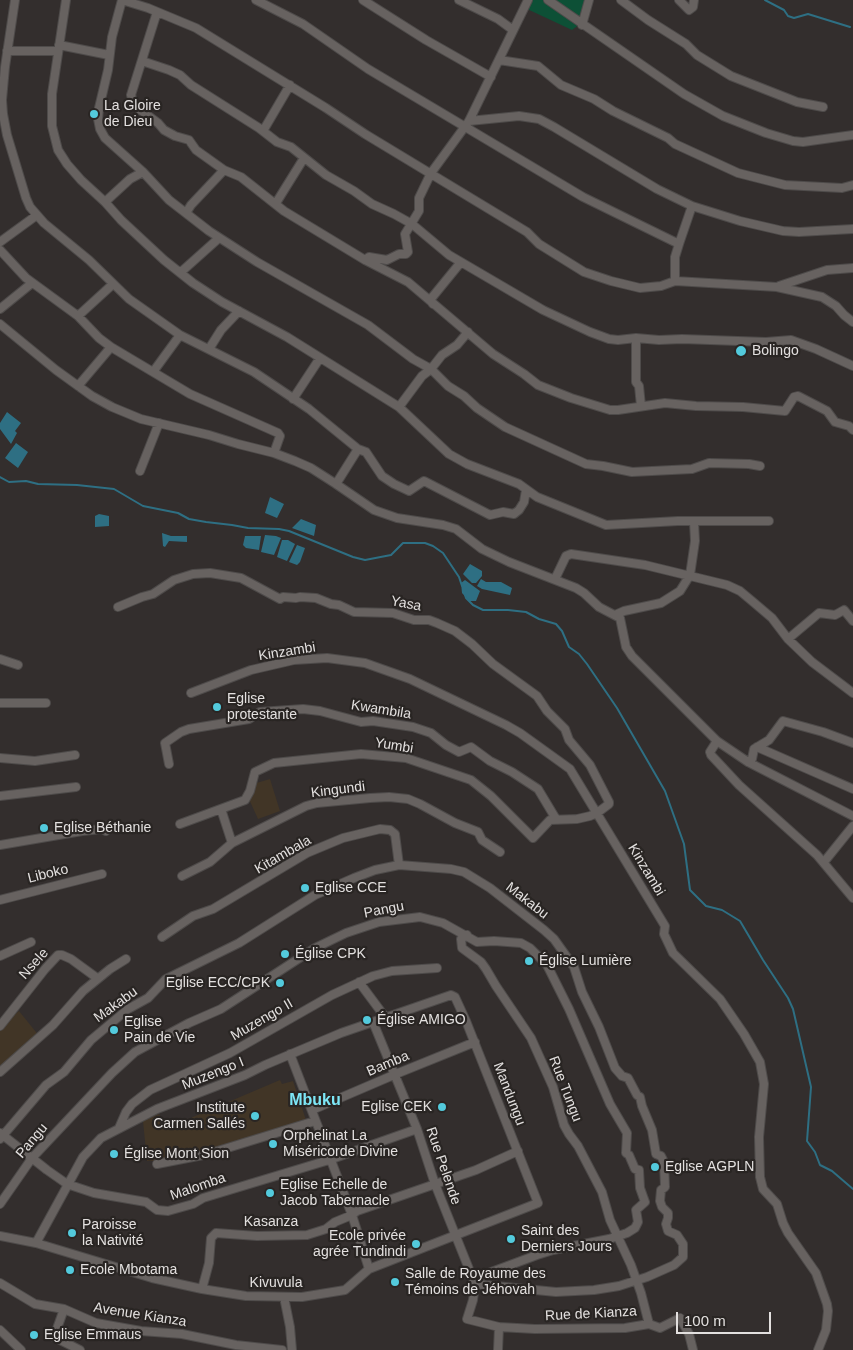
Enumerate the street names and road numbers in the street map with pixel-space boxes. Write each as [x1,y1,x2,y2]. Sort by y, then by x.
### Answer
street label: Yasa [389,593,423,615]
street label: Kinzambi [257,639,317,665]
street label: Kwambila [350,697,412,723]
street label: Yumbi [373,735,415,757]
street label: Kingundi [310,778,366,802]
street label: Kitambala [252,832,314,878]
street label: Kinzambi [624,841,668,899]
street label: Liboko [26,861,70,887]
street label: Makabu [502,879,552,923]
street label: Pangu [363,898,405,922]
street label: Nsele [16,945,52,983]
street label: Makabu [91,984,141,1026]
street label: Muzengo II [228,995,296,1045]
street label: Bamba [364,1048,412,1080]
street label: Muzengo I [180,1054,246,1094]
street label: Rue Tungu [545,1054,585,1124]
street label: Mandungu [489,1060,529,1128]
street label: Pangu [13,1120,51,1162]
street label: Rue Pelende [422,1125,464,1207]
street label: Malomba [168,1170,228,1204]
street label: Kasanza [244,1214,298,1230]
street label: Kivuvula [250,1275,302,1291]
street label: Avenue Kianza [92,1299,188,1331]
street label: Rue de Kianza [545,1303,637,1325]

